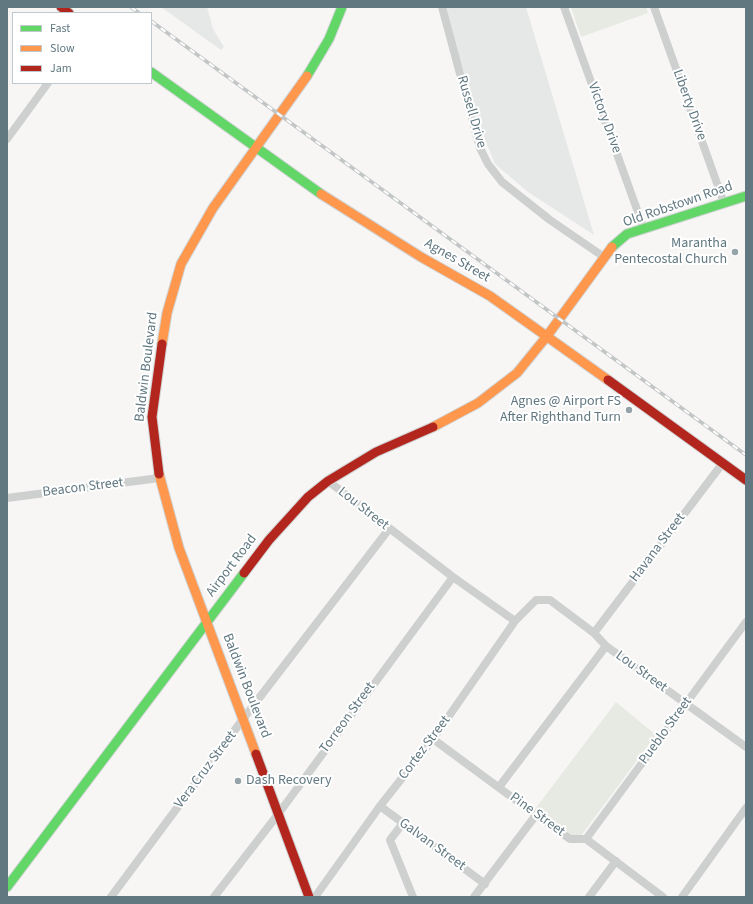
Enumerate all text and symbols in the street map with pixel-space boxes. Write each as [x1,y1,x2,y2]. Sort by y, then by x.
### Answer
legend [12,12,152,84]
text: Fast [50,20,70,37]
text: Slow [50,40,75,57]
text: Jam [50,60,72,77]
street label: Liberty Drive [668,67,710,143]
street label: Russell Drive [453,74,489,150]
street label: Victory Drive [583,80,625,156]
street label: Old Robstown Road [621,178,735,232]
street label: Agnes Street [421,235,493,287]
place label: Marantha Pentecostal Church [614,236,727,268]
marker: Marantha Pentecostal Church [730,247,740,257]
street label: Baldwin Boulevard [132,311,162,423]
place label: Agnes @ Airport FS After Righthand Turn [500,394,621,426]
marker: Agnes @ Airport FS After Righthand Turn [624,405,634,415]
street label: Beacon Street [42,475,124,501]
street label: Lou Street [334,484,392,534]
street label: Havana Street [627,510,689,586]
street label: Airport Road [203,532,261,600]
street label: Baldwin Boulevard [218,631,274,741]
street label: Lou Street [612,648,670,696]
street label: Torreon Street [317,679,379,757]
street label: Pueblo Street [636,694,696,768]
street label: Cortez Street [395,713,455,783]
street label: Vera Cruz Street [171,728,241,812]
place label: Dash Recovery [246,773,332,789]
marker: Dash Recovery [233,776,243,786]
street label: Pine Street [506,789,568,841]
street label: Galvan Street [395,815,469,875]

